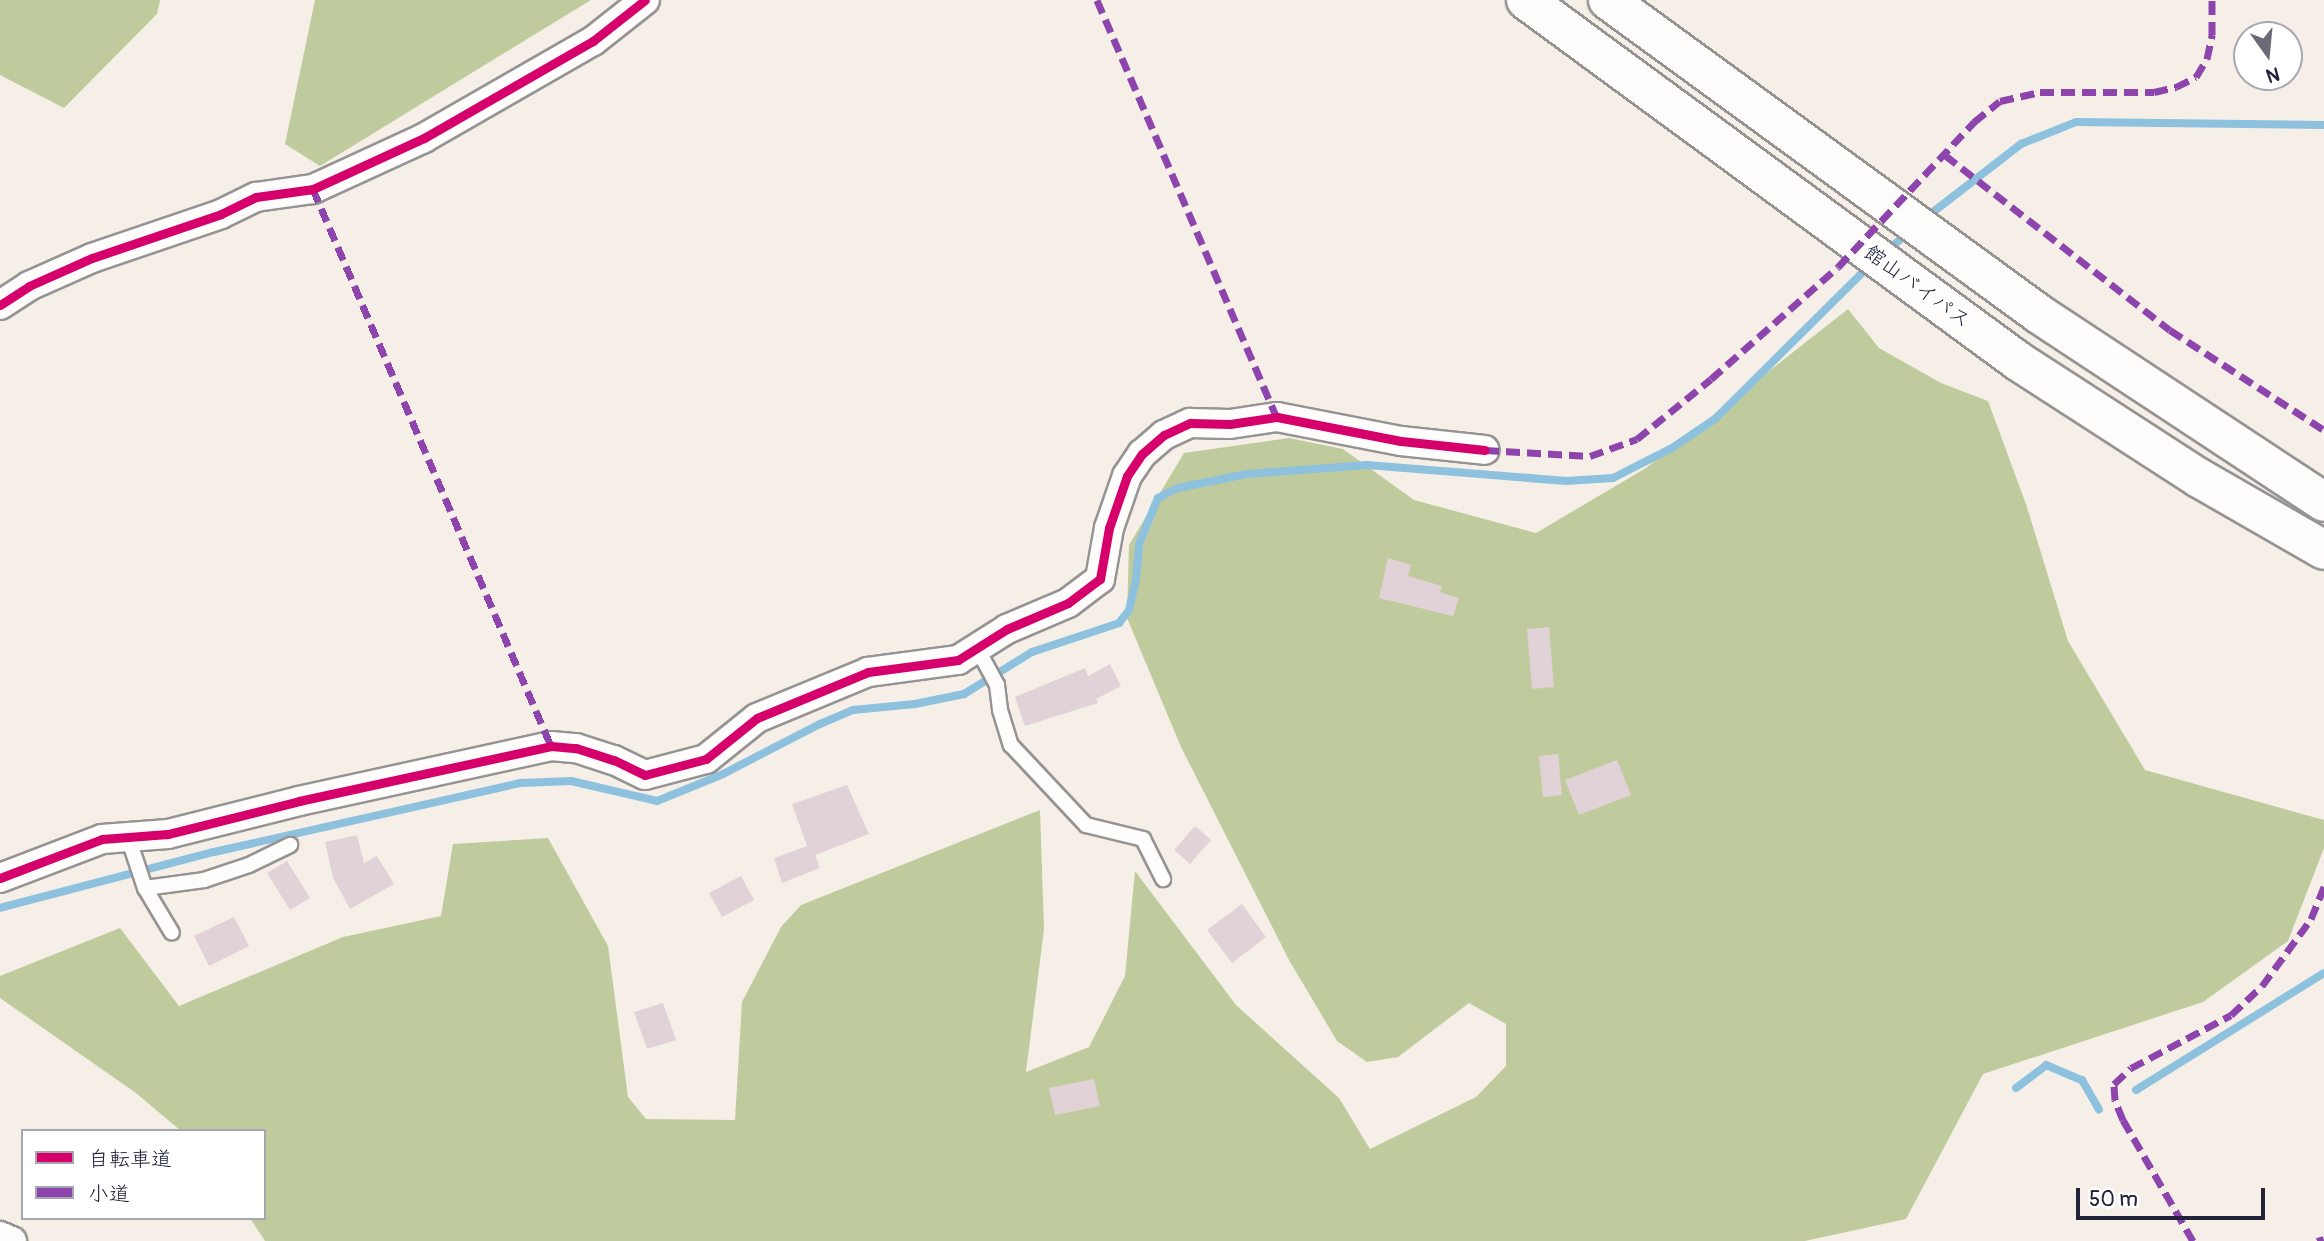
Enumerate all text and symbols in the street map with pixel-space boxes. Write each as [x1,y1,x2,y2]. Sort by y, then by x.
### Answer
north arrow [2233,21,2303,91]
text: N [2264,61,2282,88]
street label: 館山バイパス [1859,240,1975,334]
legend [21,1129,266,1220]
text: 自転車道 [88,1146,172,1173]
scale bar [2079,1174,2268,1218]
text: 小道 [88,1181,130,1208]
text: 50 m [2089,1186,2138,1213]

